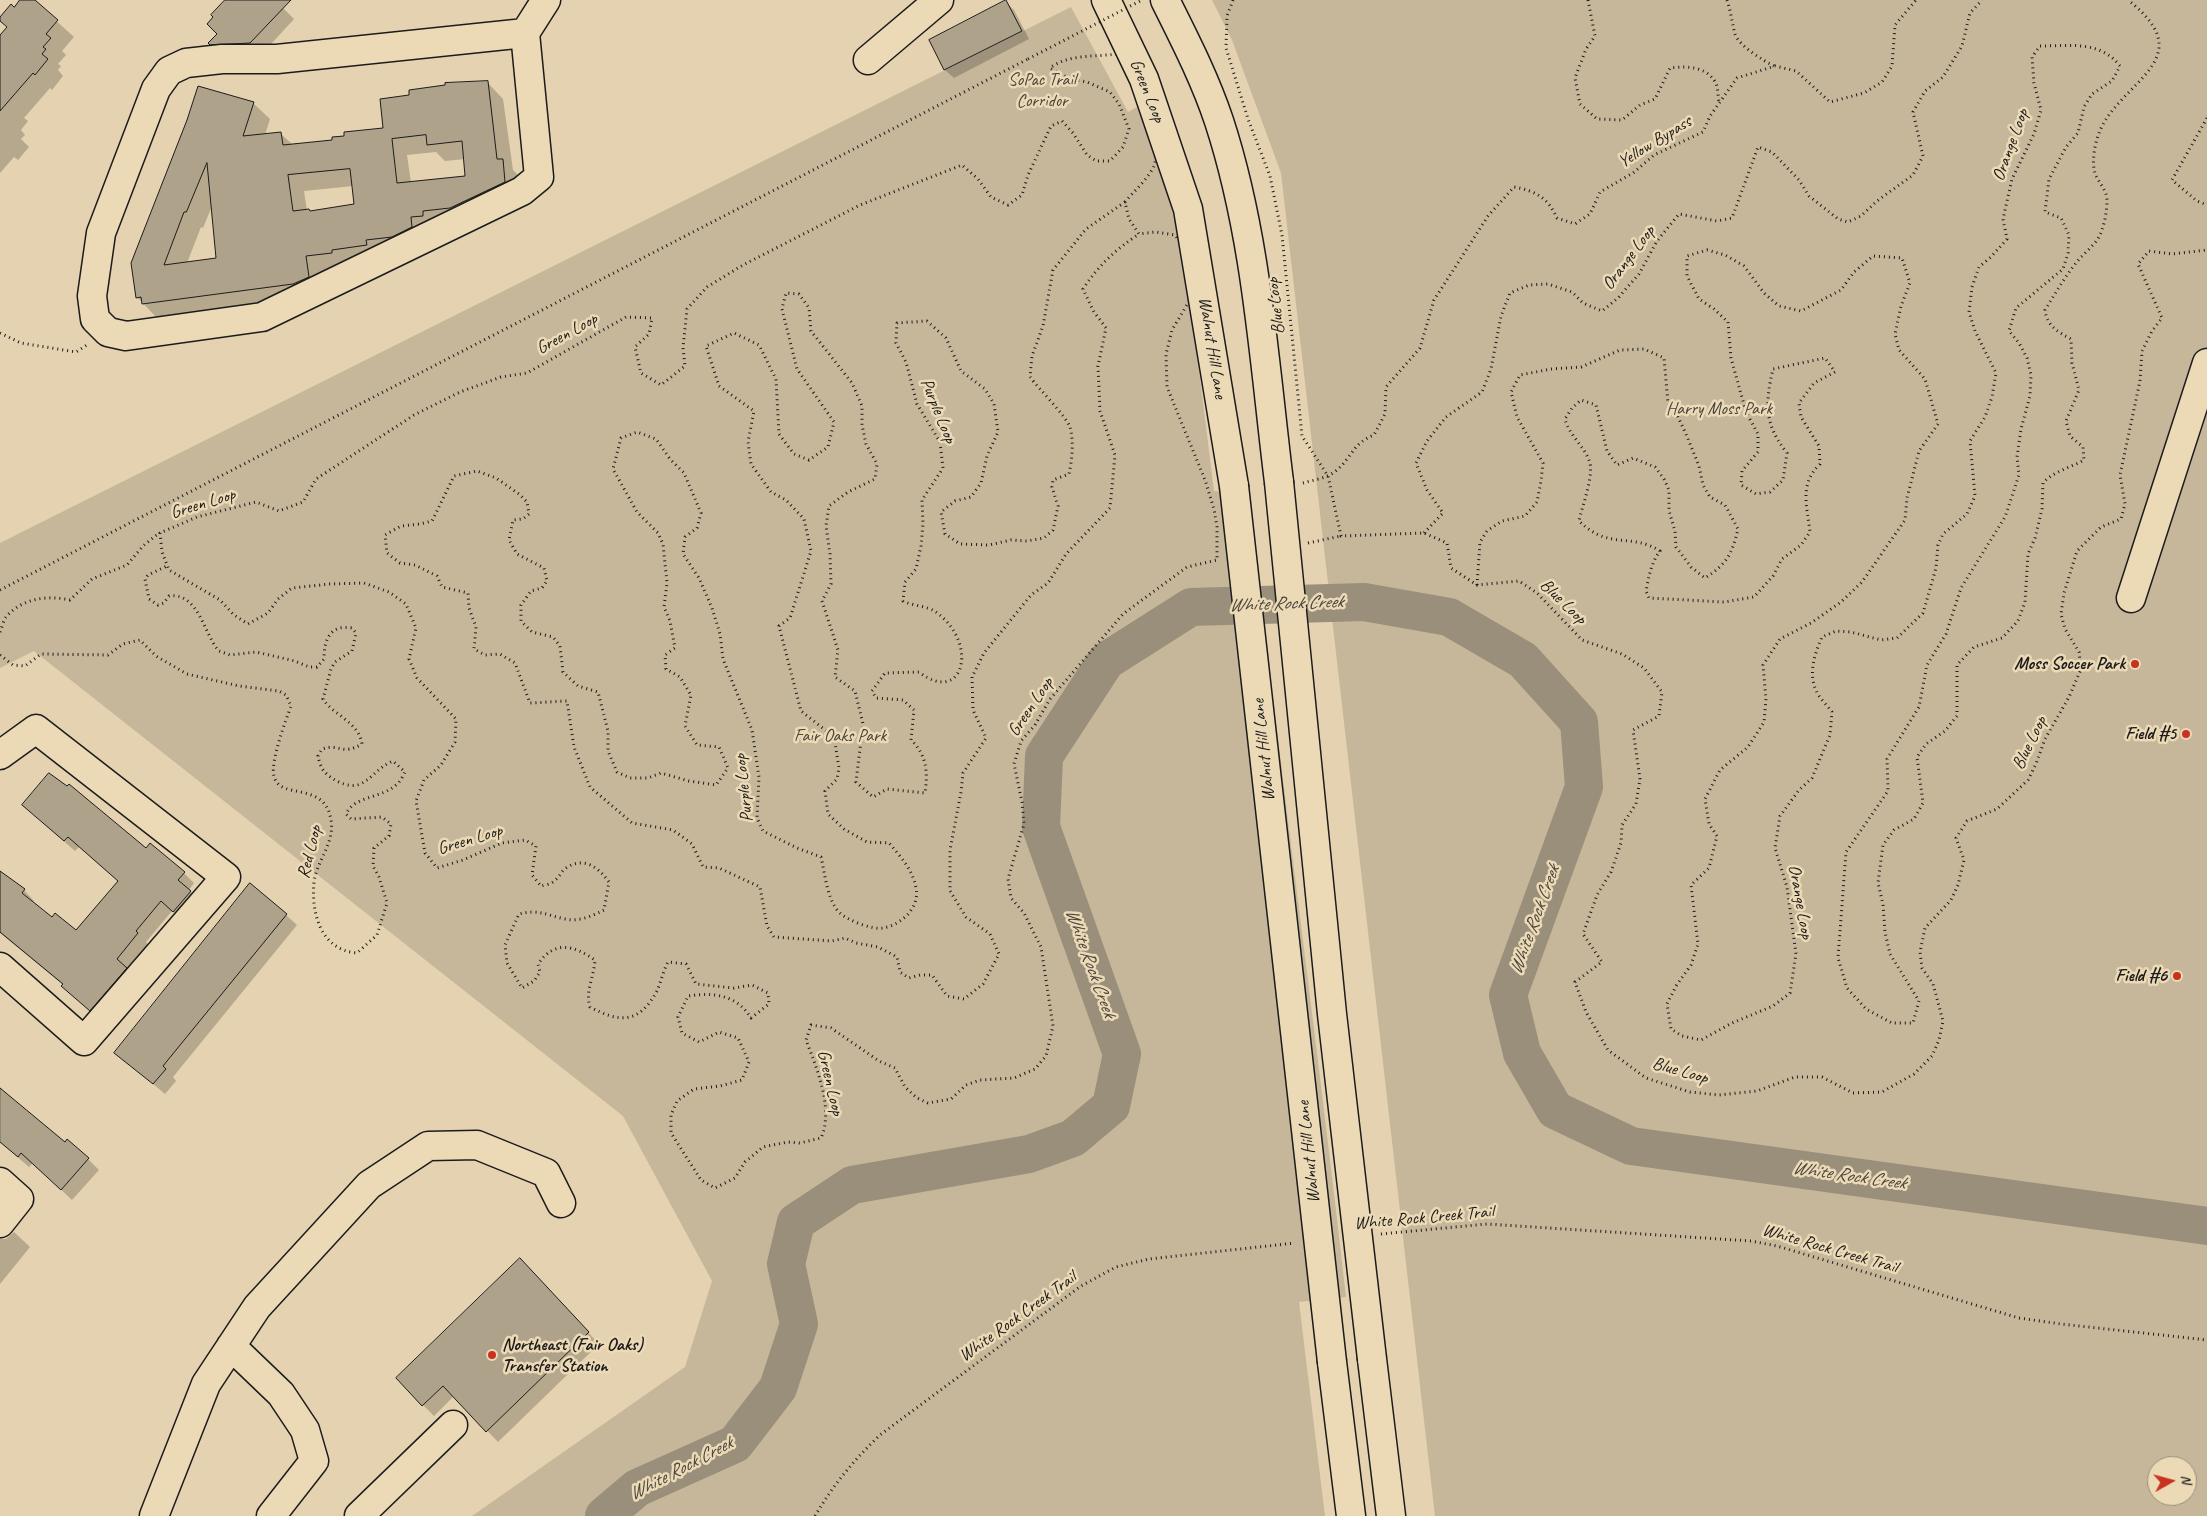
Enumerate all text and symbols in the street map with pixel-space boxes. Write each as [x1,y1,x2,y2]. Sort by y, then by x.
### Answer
street label: Green Loop [1125,56,1169,126]
park label: SoPac Trail Corridor [1008,69,1076,112]
street label: Orange Loop [1988,106,2034,184]
street label: Yellow Bypass [1614,111,1696,173]
street label: Orange Loop [1598,222,1660,294]
street label: Blue Loop [1262,277,1290,335]
street label: Walnut Hill Lane [1193,296,1231,400]
street label: Green Loop [533,308,601,360]
street label: Purple Loop [915,375,961,447]
park label: Harry Moss Park [1666,398,1772,420]
street label: Green Loop [168,484,238,524]
street label: Blue Loop [1535,575,1591,629]
water label: White Rock Creek [1229,591,1343,617]
place label: Moss Soccer Park [2014,653,2125,675]
marker: Moss Soccer Park [2129,658,2141,670]
street label: Green Loop [1003,673,1059,741]
street label: Walnut Hill Lane [1248,698,1280,802]
street label: Blue Loop [2008,713,2052,773]
place label: Field #5 [2125,723,2176,745]
park label: Fair Oaks Park [794,725,886,747]
marker: Field #5 [2180,728,2192,740]
street label: Purple Loop [730,753,758,823]
street label: Green Loop [435,820,505,860]
street label: Red Loop [293,823,327,881]
water label: White Rock Creek [1505,863,1565,977]
street label: Orange Loop [1783,863,1817,941]
water label: White Rock Creek [1060,906,1120,1020]
place label: Field #6 [2116,965,2167,987]
marker: Field #6 [2171,970,2183,982]
street label: Green Loop [812,1048,848,1118]
street label: Blue Loop [1650,1053,1710,1089]
street label: Walnut Hill Lane [1293,1100,1325,1204]
water label: White Rock Creek [1791,1157,1907,1195]
street label: White Rock Creek Trail [1354,1201,1494,1235]
street label: White Rock Creek Trail [1760,1219,1900,1279]
street label: White Rock Creek Trail [955,1267,1081,1367]
place label: Northeast (Fair Oaks) Transfer Station [502,1334,643,1376]
marker: Northeast (Fair Oaks) Transfer Station [486,1349,498,1361]
water label: White Rock Creek [625,1432,737,1506]
north arrow [2147,1456,2197,1506]
text: N [2177,1474,2195,1485]

